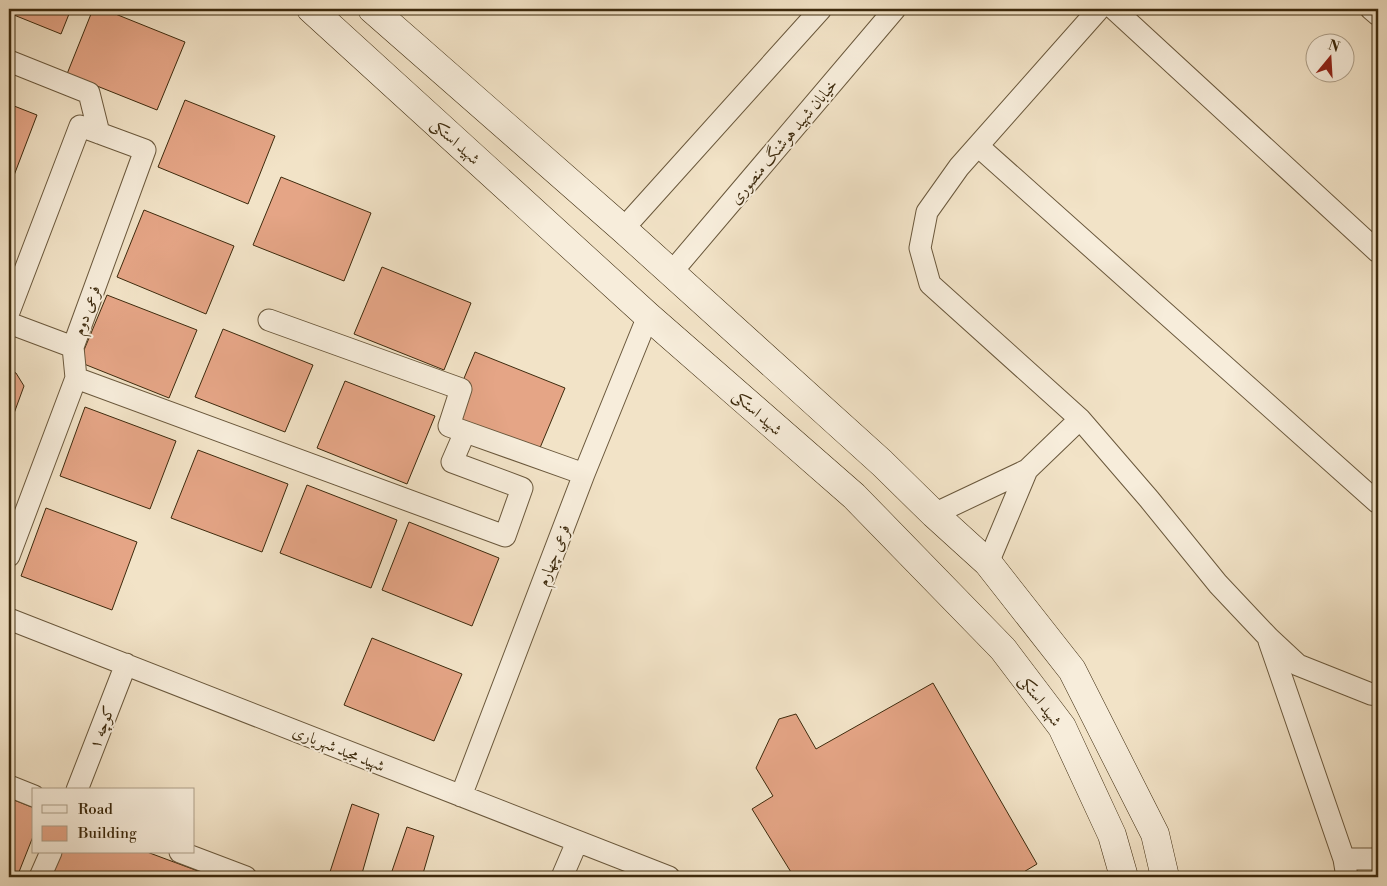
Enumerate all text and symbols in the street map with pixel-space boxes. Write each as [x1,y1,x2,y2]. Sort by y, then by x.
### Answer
north arrow [1304,32,1354,82]
text: N [1326,36,1342,57]
street label: خیابان شهید هوشنگ منصوری [725,74,842,208]
street label: شهید استکی [426,114,484,170]
street label: فرعی دوم [69,283,109,339]
street label: شهید استکی [728,386,786,441]
street label: فرعی چهارم [533,522,579,591]
street label: شهید استکی [1014,671,1066,731]
street label: کوچه ۱ [85,703,120,752]
street label: شهید مجید شهریاری [290,721,388,776]
legend [32,788,195,854]
text: Road [78,800,113,819]
text: Building [77,824,137,843]

